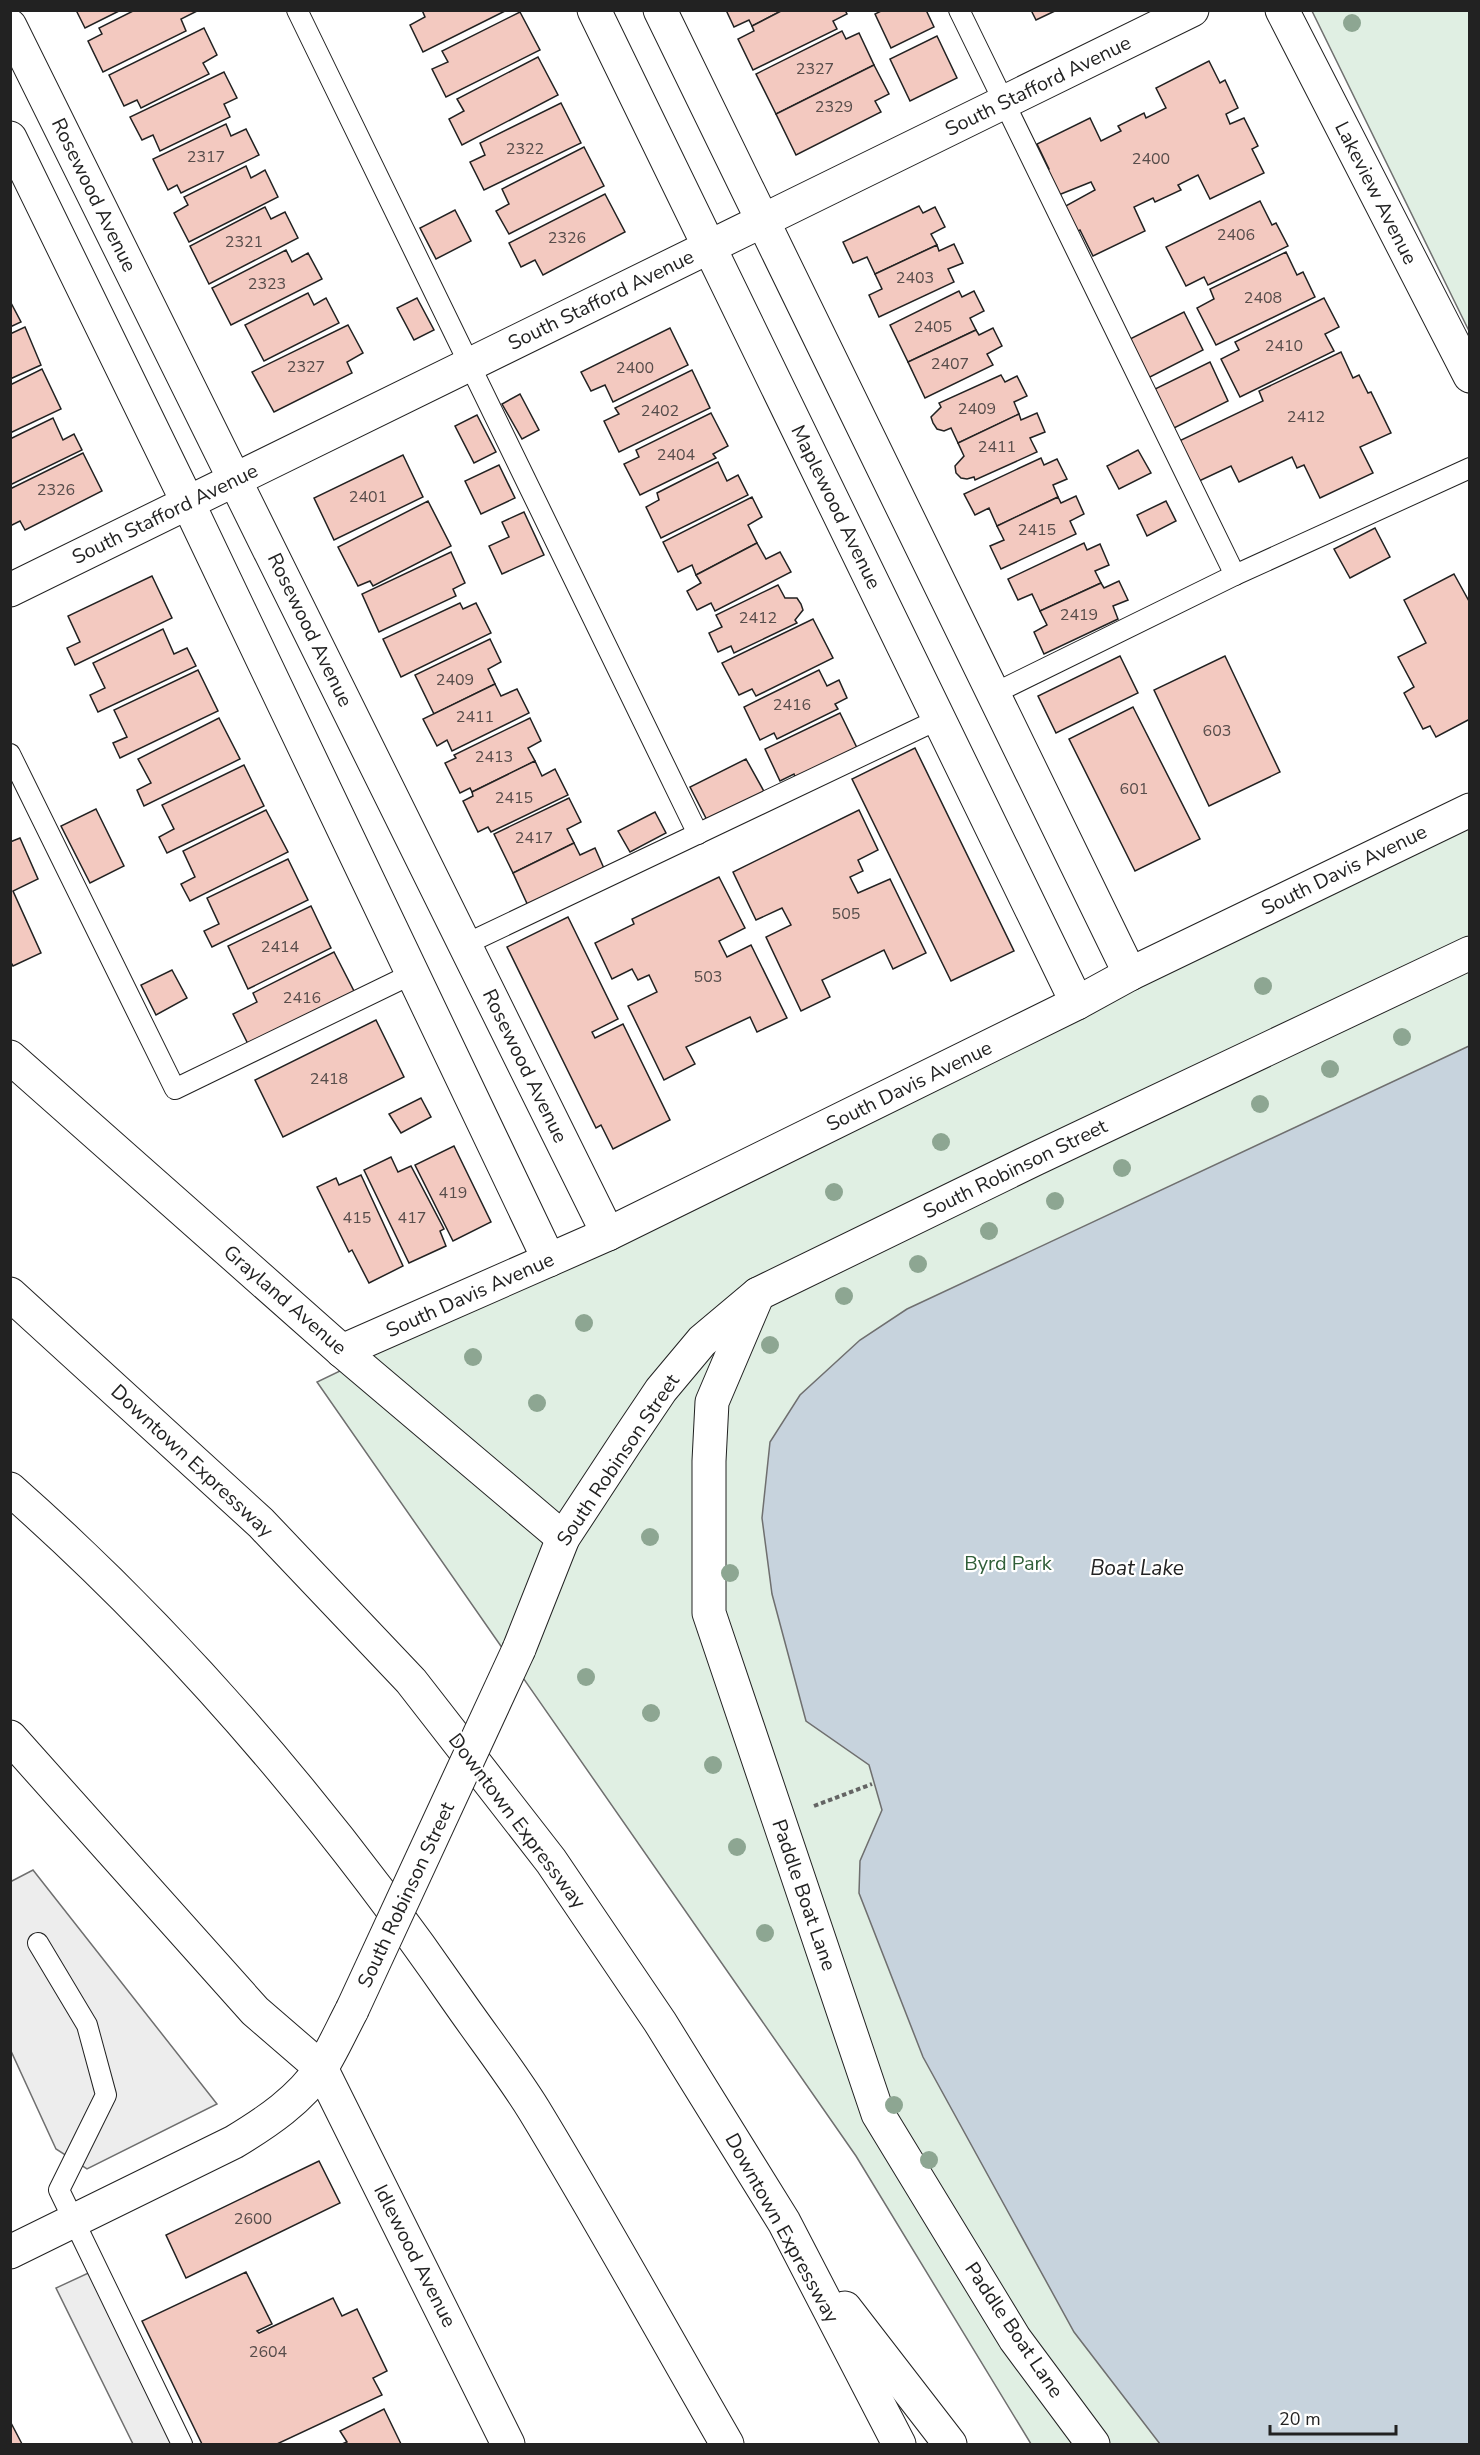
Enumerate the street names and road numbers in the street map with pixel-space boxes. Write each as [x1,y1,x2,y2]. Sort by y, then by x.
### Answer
street label: South Stafford Avenue [941,29,1135,143]
street label: Rosewood Avenue [45,113,143,277]
street label: Lakeview Avenue [1328,117,1424,269]
street label: South Stafford Avenue [504,243,698,357]
street label: Maplewood Avenue [785,420,887,594]
street label: South Stafford Avenue [68,457,262,571]
street label: Rosewood Avenue [261,548,359,712]
street label: South Davis Avenue [1257,818,1431,922]
street label: Rosewood Avenue [476,984,574,1148]
street label: South Davis Avenue [822,1034,996,1138]
street label: South Robinson Street [918,1112,1113,1225]
street label: Grayland Avenue [218,1239,352,1361]
street label: South Davis Avenue [382,1246,558,1344]
street label: South Robinson Street [550,1368,686,1551]
street label: Downtown Expressway [105,1378,280,1544]
street label: Downtown Expressway [442,1728,592,1915]
street label: South Robinson Street [351,1797,461,1992]
street label: Paddle Boat Lane [765,1816,843,1974]
street label: Downtown Expressway [719,2128,846,2328]
street label: Idlewood Avenue [367,2180,463,2332]
street label: Paddle Boat Lane [958,2257,1070,2403]

